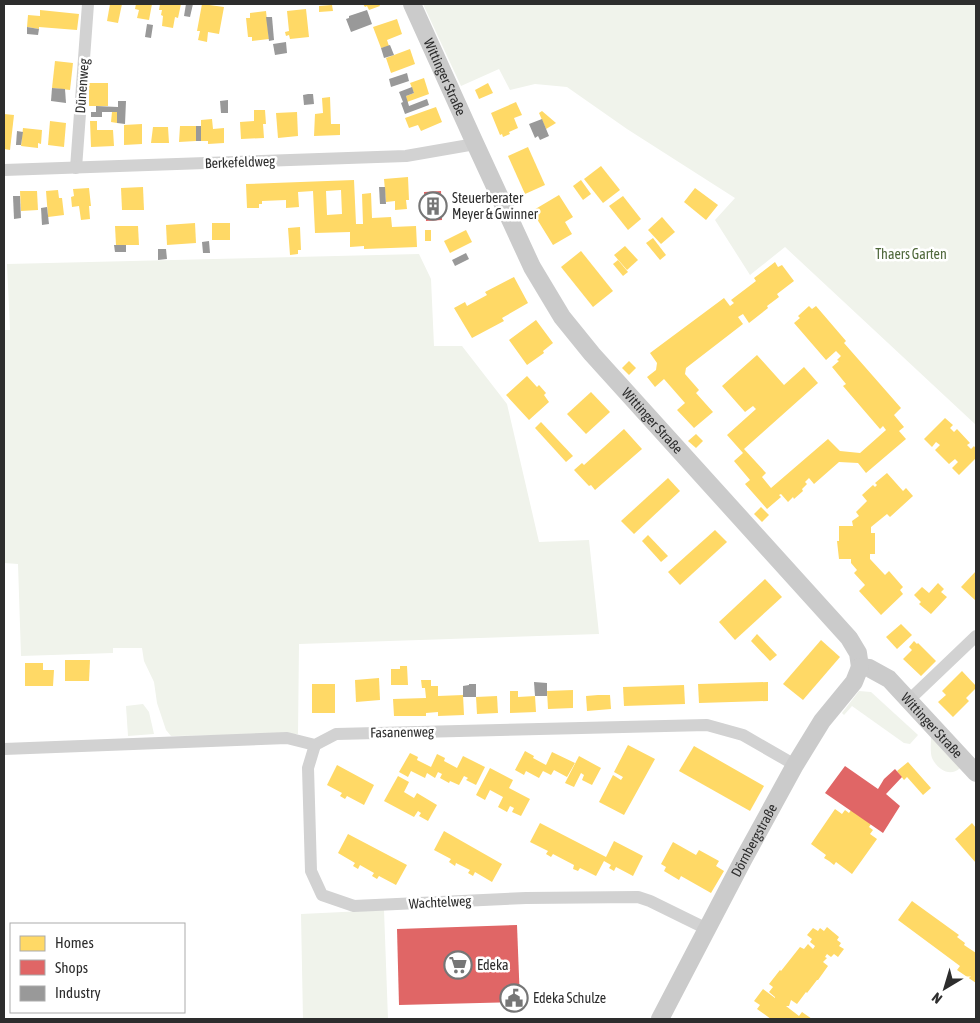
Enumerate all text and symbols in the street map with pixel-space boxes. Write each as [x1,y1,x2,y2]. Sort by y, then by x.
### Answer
street label: Wittinger Straße [421,36,469,118]
street label: Dünenweg [72,58,92,114]
street label: Berkefeldweg [205,153,275,171]
place label: Steuerberater Meyer & Gwinner [452,190,539,222]
building icon: Steuerberater Meyer & Gwinner [418,191,448,221]
park label: Thaers Garten [875,246,947,262]
street label: Wittinger Straße [619,385,686,457]
street label: Wittinger Straße [898,689,966,761]
street label: Fasanenweg [370,723,434,741]
street label: Dörnbergstraße [728,801,780,879]
street label: Wachtelweg [408,892,472,912]
legend [10,923,185,1013]
text: Homes [55,934,94,951]
supermarket icon: Edeka [443,950,473,980]
place label: Edeka [477,957,509,973]
text: Shops [55,959,88,976]
north arrow [920,963,970,1013]
public building icon: Edeka Schulze [499,983,529,1013]
text: Industry [55,984,101,1001]
text: N [929,989,945,1007]
place label: Edeka Schulze [533,990,606,1006]

